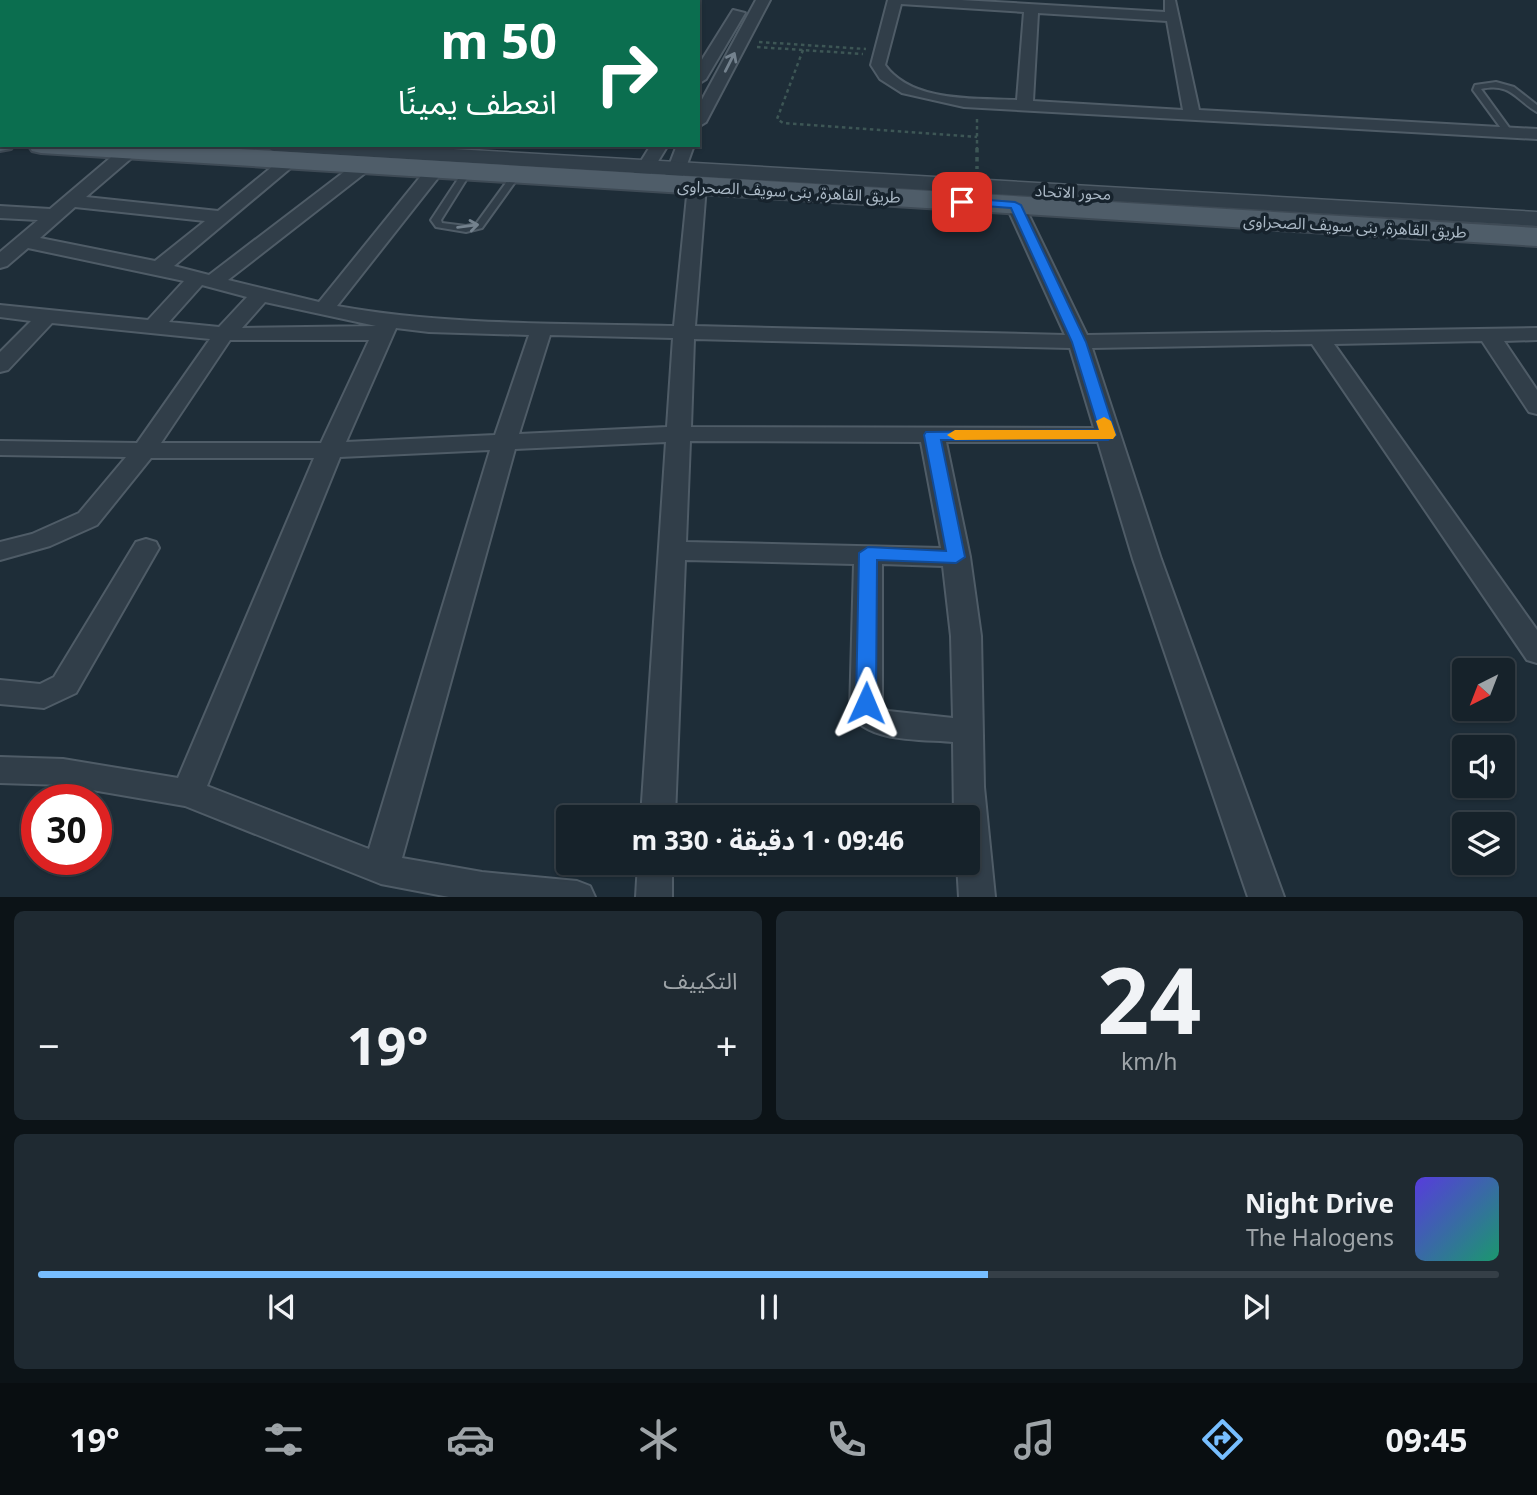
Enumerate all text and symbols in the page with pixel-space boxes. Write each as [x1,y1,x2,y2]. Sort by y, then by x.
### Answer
text: 50 m [440,7,557,73]
icon: right [581,28,672,119]
one-way arrow [723,52,737,73]
text: انعطف يمينًا [398,80,557,123]
pin [932,172,992,232]
street label: طريق القاهرة, بنى سويف الصحراوى [677,174,901,208]
street label: محور الاتحاد [1034,179,1112,205]
icon: arrive [943,183,981,221]
street label: طريق القاهرة, بنى سويف الصحراوى [1243,209,1467,243]
one-way arrow [456,220,479,233]
north arrow [1452,658,1516,721]
map controls [1452,658,1515,875]
position arrow [829,666,903,740]
button: sound [1452,735,1515,798]
speed limit sign: 30 [21,784,112,875]
button: layers [1452,812,1515,875]
text: 09:46 · 1 دقيقة · 330 m [632,822,904,858]
text: 24 [1097,937,1201,1061]
text: التكييف [663,964,738,996]
text: 19° [347,1009,429,1080]
text: − [38,1019,60,1071]
text: + [716,1019,737,1071]
text: km/h [1121,1045,1178,1077]
text: Night Drive [1245,1185,1394,1221]
text: The Halogens [1246,1221,1394,1253]
icon: previous [263,1288,301,1326]
icon: pause [750,1288,788,1326]
icon: next [1237,1288,1275,1326]
icon: filters [259,1415,308,1464]
icon: car [446,1415,495,1464]
icon: climate [634,1415,683,1464]
icon: phone [822,1415,871,1464]
icon: music [1010,1415,1059,1464]
icon: directions [1198,1415,1247,1464]
text: 19° [70,1418,120,1461]
text: 09:45 [1385,1418,1468,1461]

